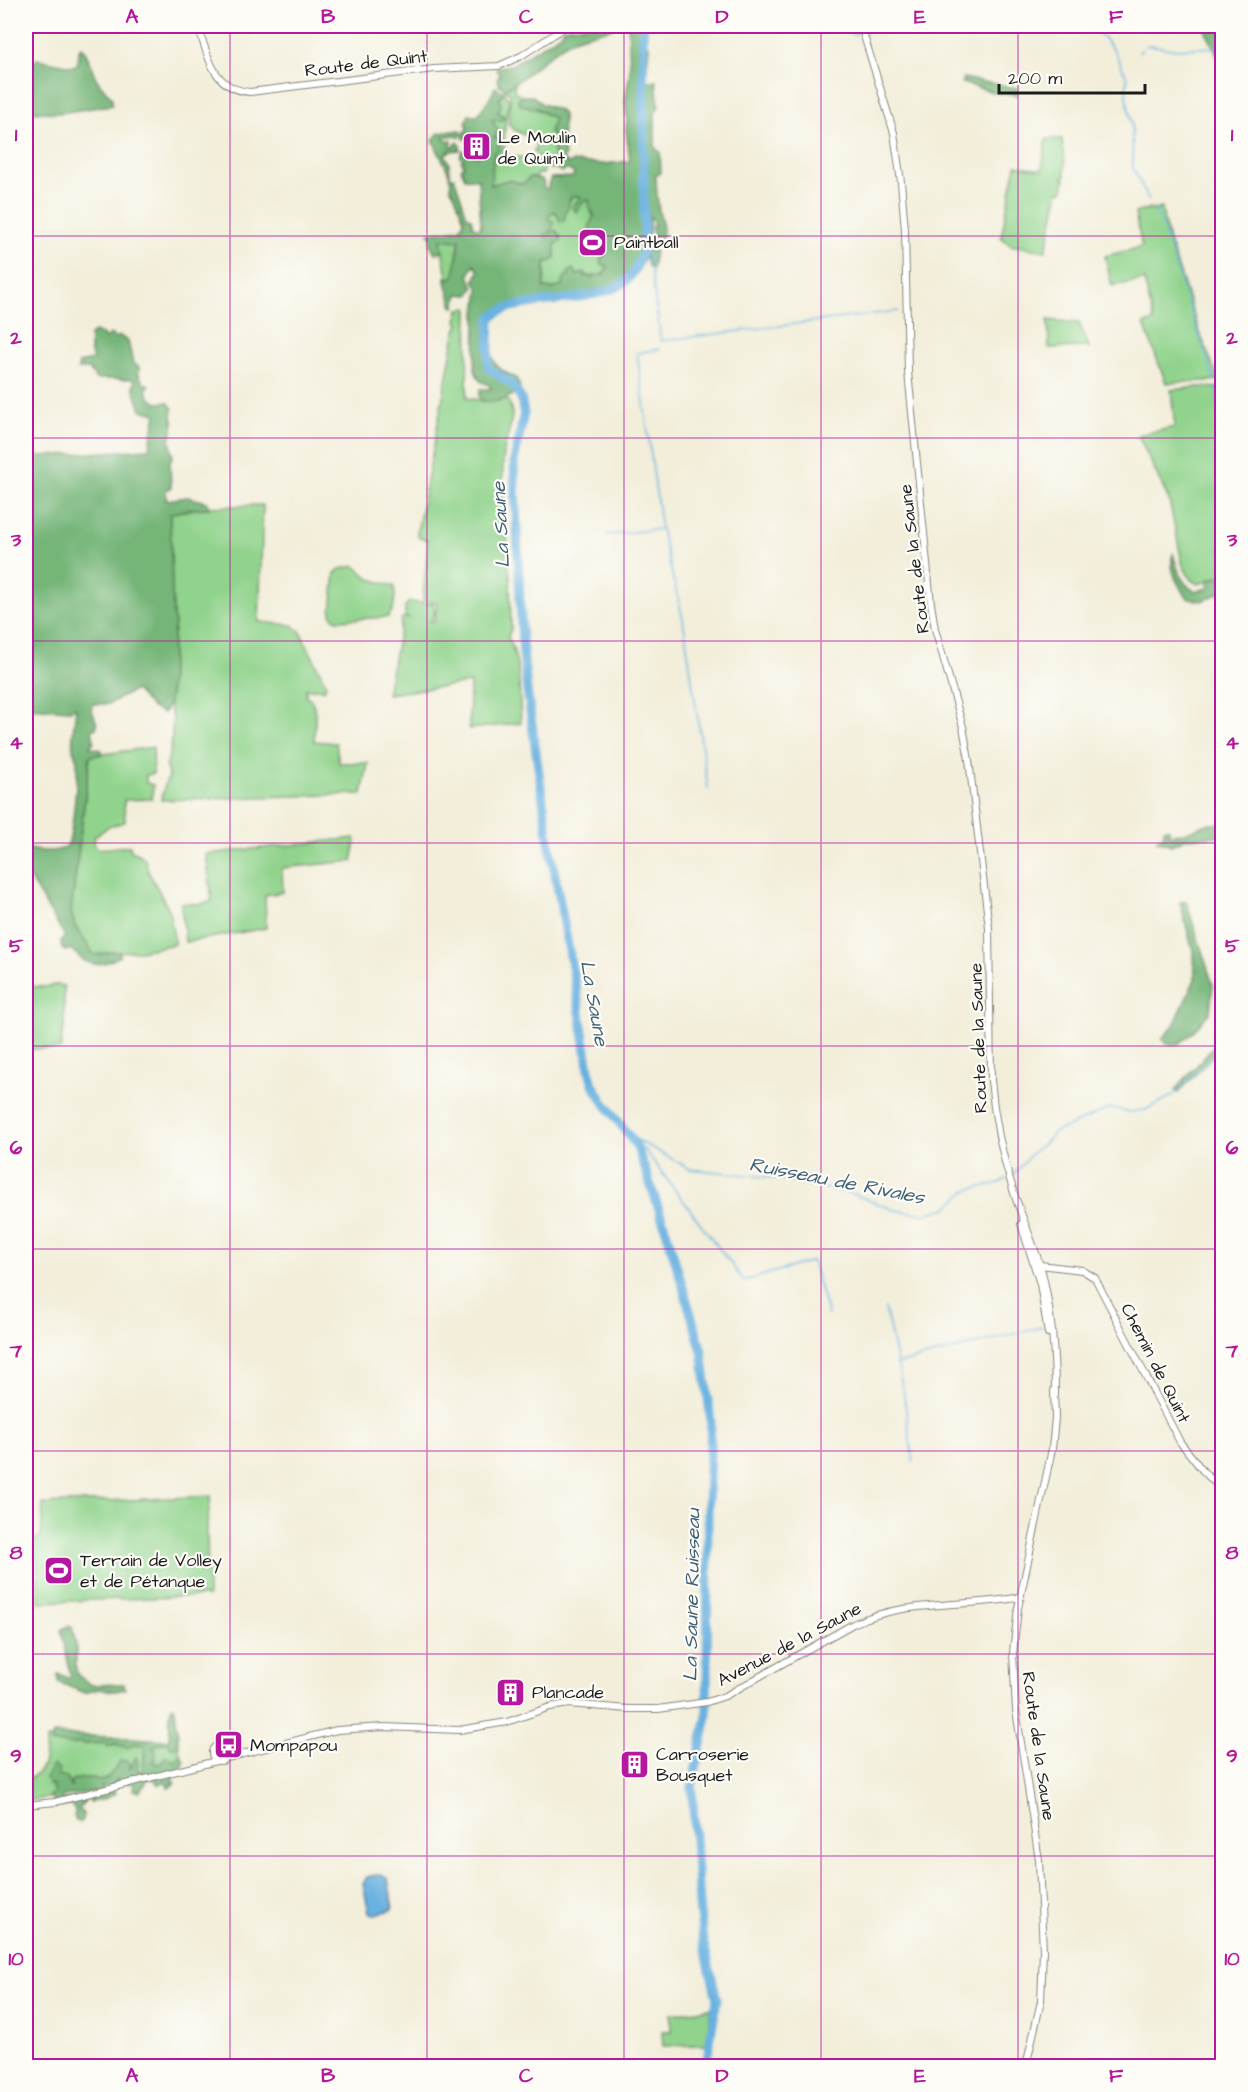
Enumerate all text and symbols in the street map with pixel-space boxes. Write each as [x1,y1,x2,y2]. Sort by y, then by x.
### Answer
text: A [126,3,139,31]
text: B [321,3,336,31]
text: C [519,3,534,31]
text: D [716,3,729,31]
text: E [914,3,926,31]
text: F [1109,3,1124,31]
street label: Route de Quint [303,43,430,83]
scale bar [999,57,1144,95]
text: 200 m [1008,66,1062,91]
text: 1 [15,121,18,149]
text: 1 [1231,121,1234,149]
place label: Le Moulin de Quint [498,125,576,171]
building icon: Le Moulin de Quint [461,131,493,163]
sports icon: Paintball [577,226,609,258]
place label: Paintball [614,230,679,255]
text: 2 [9,324,22,352]
text: 2 [1225,324,1238,352]
water label: La Saune [485,480,517,569]
street label: Route de la Saune [893,483,936,635]
text: 3 [10,526,22,554]
text: 3 [1226,526,1238,554]
text: 4 [9,729,23,757]
text: 4 [1225,729,1239,757]
text: 5 [9,932,24,960]
text: 5 [1225,932,1240,960]
water label: La Saune [573,958,615,1049]
street label: Route de la Saune [963,962,994,1114]
text: 6 [10,1134,23,1162]
text: 6 [1226,1134,1239,1162]
water label: Ruisseau de Rivales [747,1150,928,1212]
street label: Chemin de Quint [1115,1299,1197,1428]
text: 7 [9,1337,23,1365]
text: 7 [1225,1337,1239,1365]
water label: La Saune Ruisseau [676,1507,708,1682]
text: 8 [10,1539,23,1567]
text: 8 [1226,1539,1239,1567]
place label: Terrain de Volley et de Pétanque [80,1548,222,1594]
sports icon: Terrain de Volley et de Pétanque [43,1554,75,1586]
street label: Avenue de la Saune [713,1596,866,1693]
street label: Route de la Saune [1016,1670,1061,1822]
building icon: Plancade [495,1676,527,1708]
place label: Plancade [532,1680,604,1705]
bus stop icon: Mompapou [213,1729,245,1761]
place label: Mompapou [250,1733,338,1758]
text: 9 [10,1742,22,1770]
place label: Carroserie Bousquet [656,1742,749,1788]
text: 9 [1226,1742,1238,1770]
building icon: Carroserie Bousquet [619,1748,651,1780]
text: 10 [8,1945,24,1973]
text: 10 [1224,1945,1240,1973]
text: A [126,2062,139,2090]
text: B [321,2062,336,2090]
text: C [519,2062,534,2090]
text: D [716,2062,729,2090]
text: E [914,2062,926,2090]
text: F [1109,2062,1124,2090]

